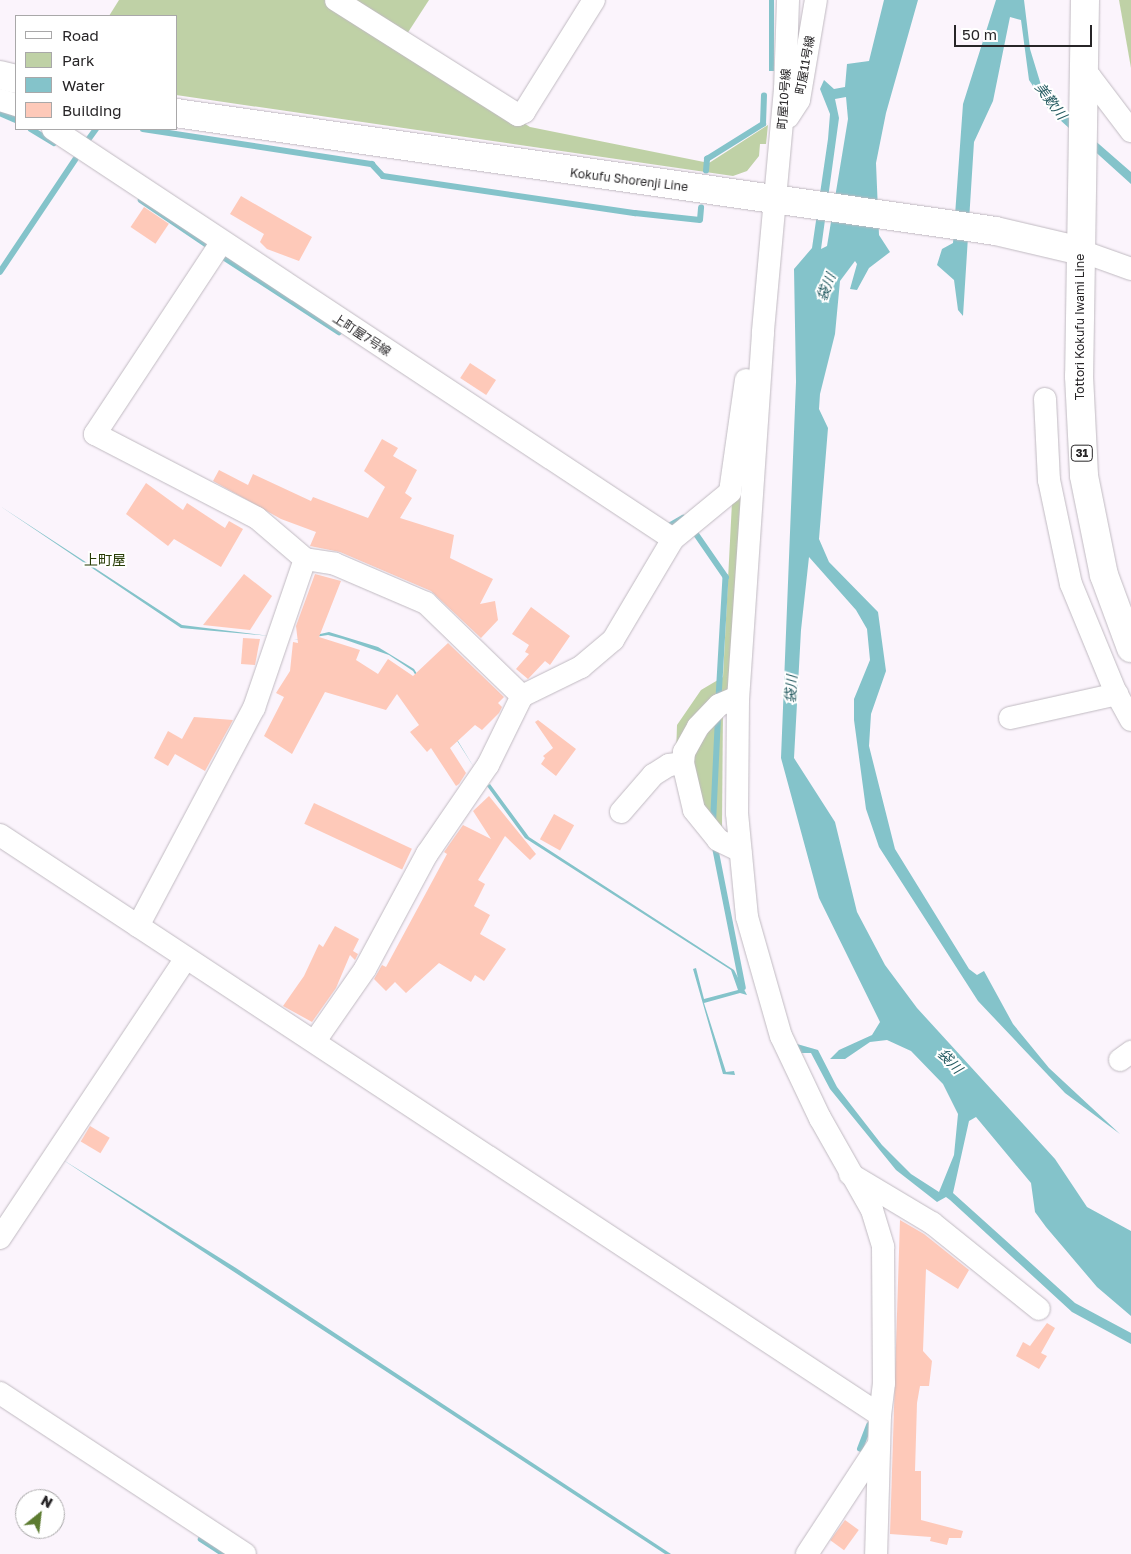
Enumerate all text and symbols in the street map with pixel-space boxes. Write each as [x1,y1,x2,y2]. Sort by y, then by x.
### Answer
legend [15,15,178,130]
scale bar [956,15,1094,47]
text: 50 m [962,25,997,43]
text: Road [62,26,99,44]
street label: 町屋11号線 [793,34,817,96]
text: Park [62,51,94,69]
street label: 町屋10号線 [775,68,793,130]
text: Water [62,76,105,94]
water label: 美歎川 [1032,79,1070,123]
text: Building [62,101,122,119]
street label: Kokufu Shorenji Line [569,166,689,194]
street label: Tottori Kokufu Iwami Line [1073,254,1087,400]
water label: 袋川 [813,271,839,303]
street label: 上町屋7号線 [330,311,394,359]
road number: 31 [1071,444,1093,462]
district label: 上町屋 [84,552,126,568]
water label: 袋川 [782,674,800,704]
water label: 袋川 [934,1045,966,1077]
north arrow [15,1489,65,1539]
text: N [38,1491,56,1511]

